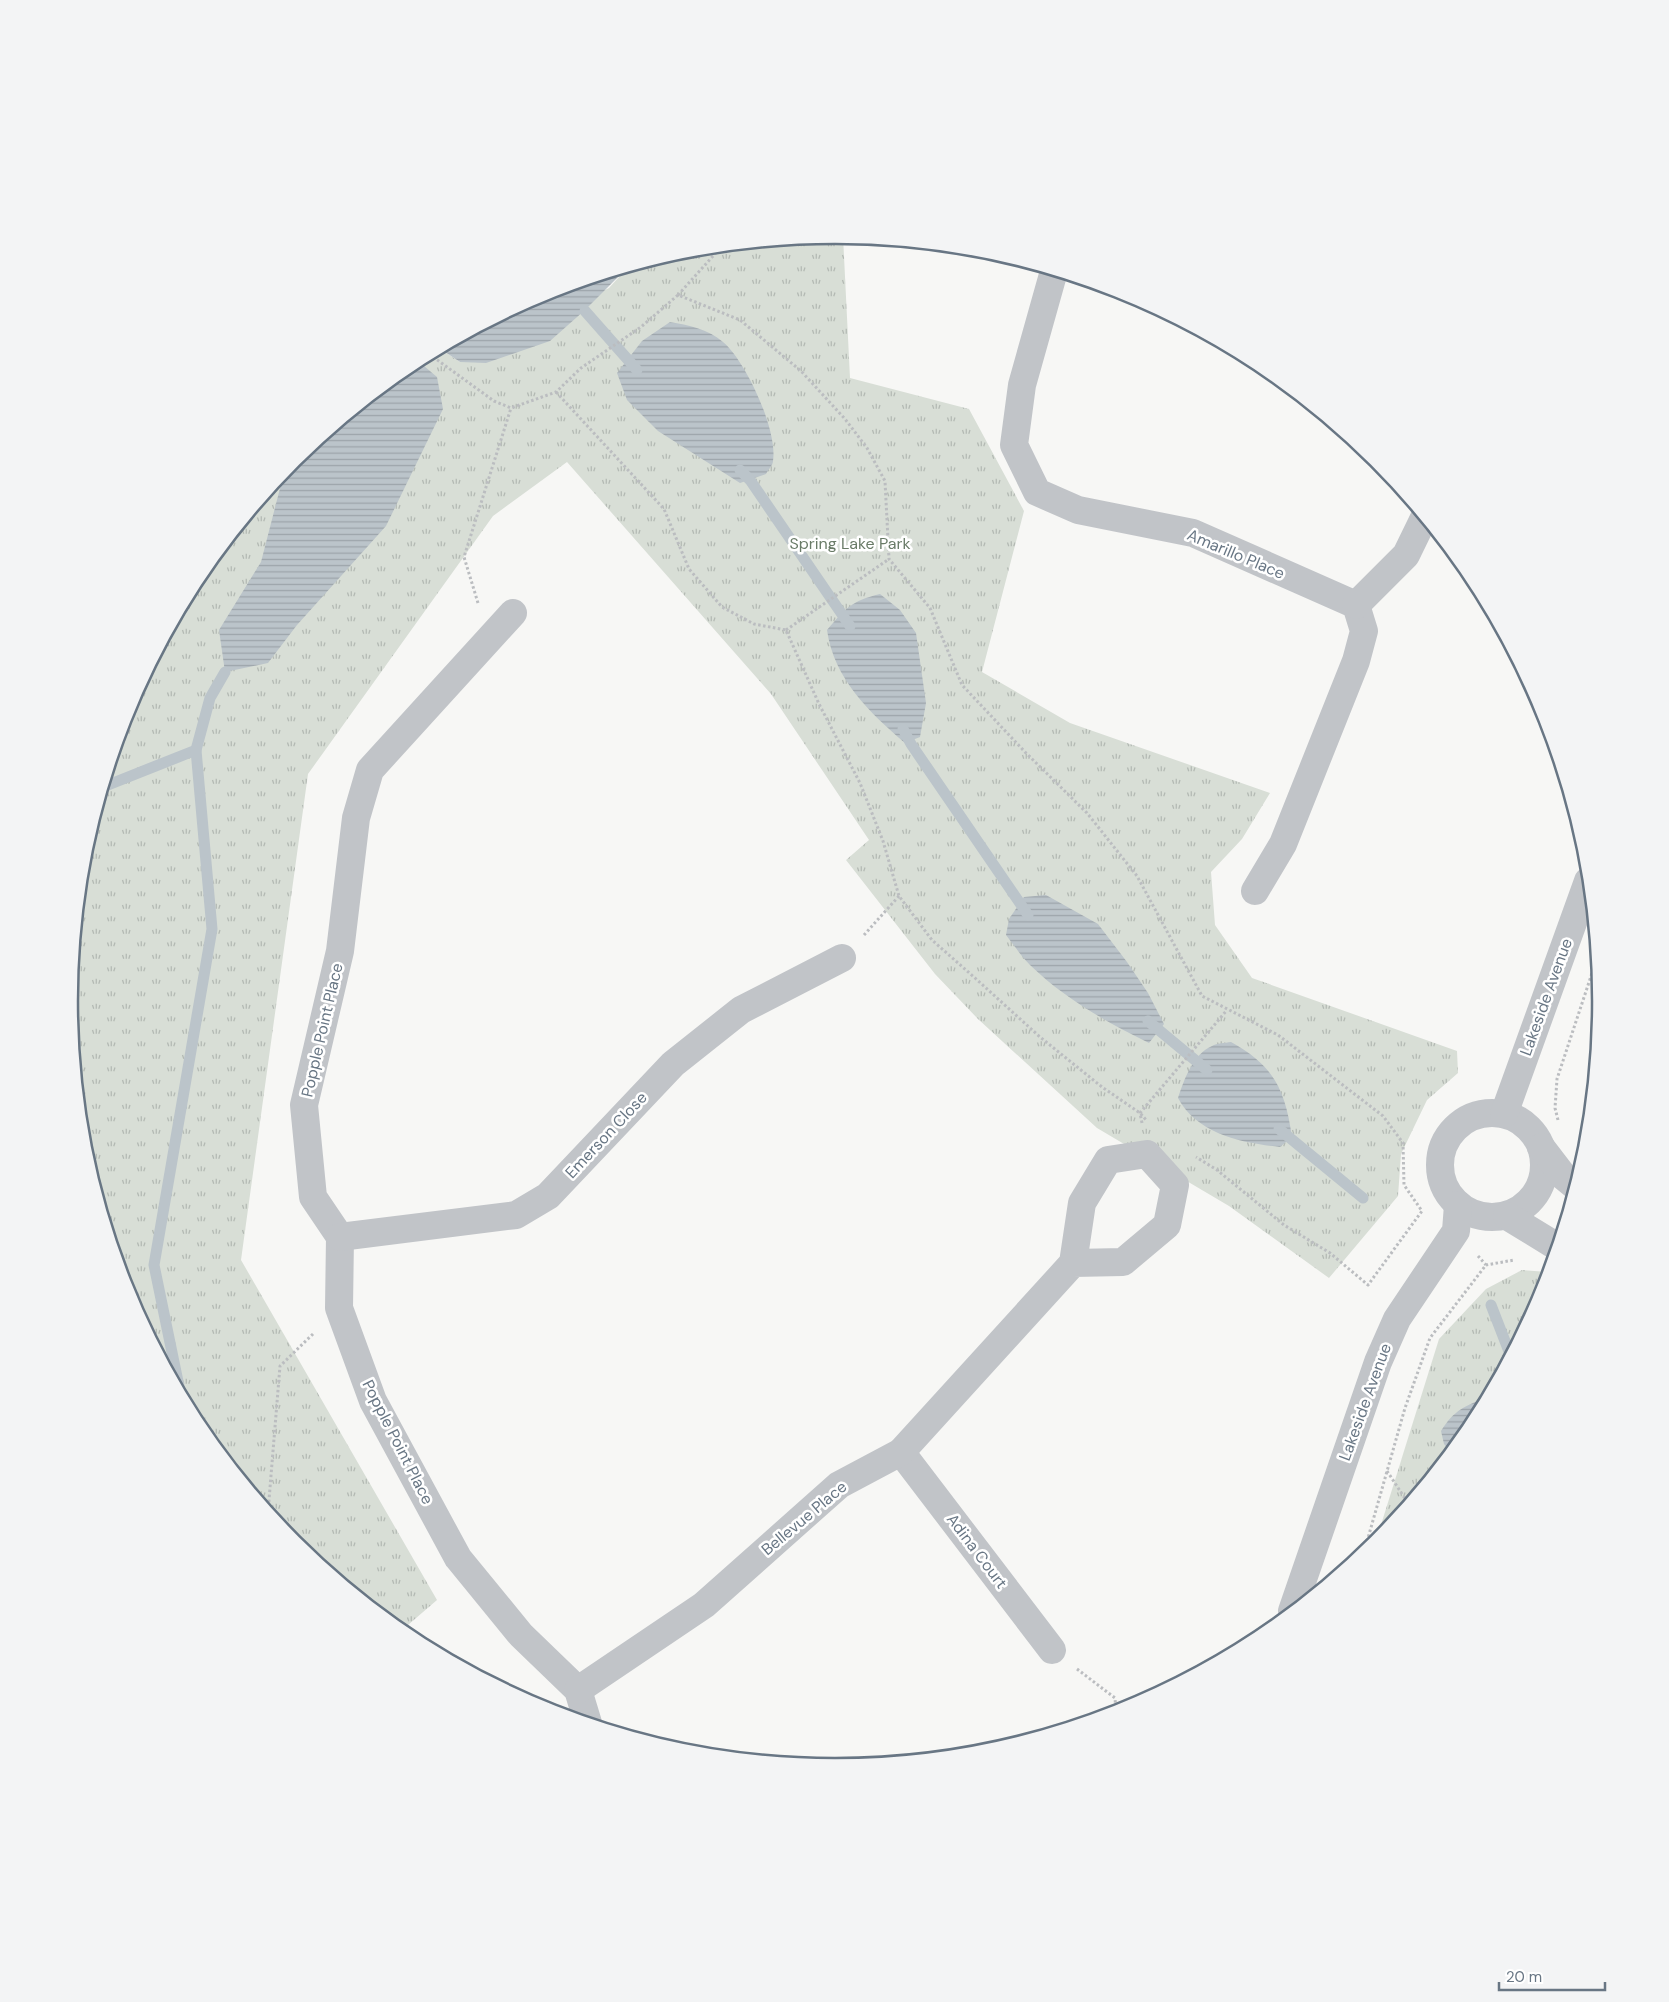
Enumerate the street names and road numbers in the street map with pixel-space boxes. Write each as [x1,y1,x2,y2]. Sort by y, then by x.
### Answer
street label: Amarillo Place [1184,524,1288,584]
street label: Lakeside Avenue [1515,935,1577,1059]
street label: Popple Point Place [296,961,348,1099]
street label: Emerson Close [560,1087,652,1183]
street label: Lakeside Avenue [1334,1340,1396,1464]
street label: Popple Point Place [358,1376,438,1508]
street label: Bellevue Place [757,1476,851,1560]
street label: Adina Court [942,1509,1012,1593]

